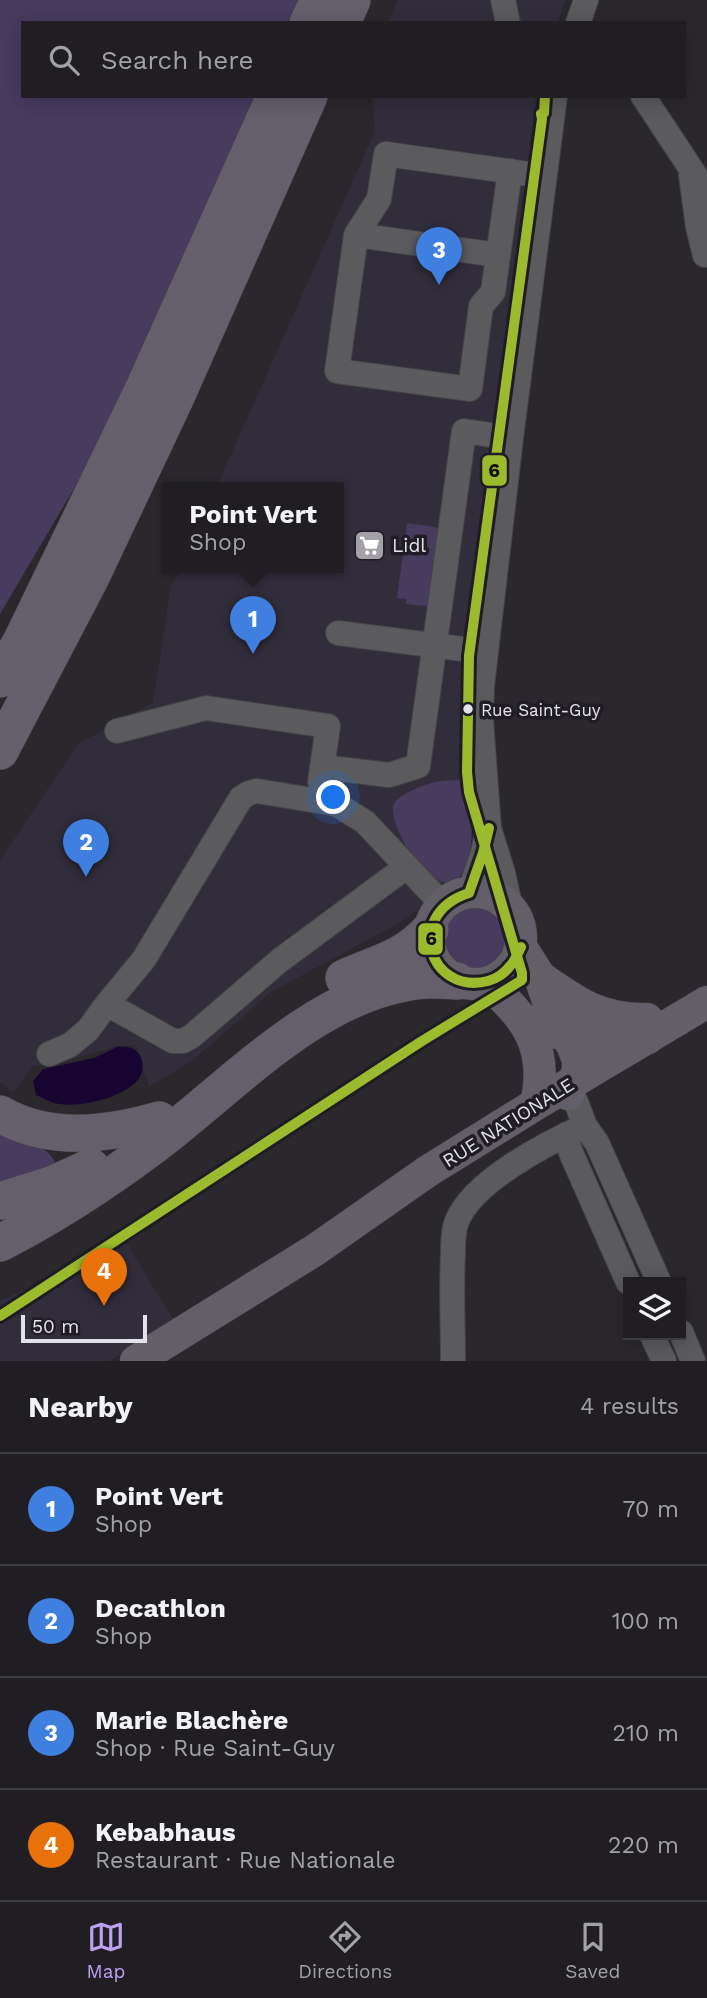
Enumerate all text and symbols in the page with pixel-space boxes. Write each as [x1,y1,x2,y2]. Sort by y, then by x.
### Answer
search box [21,21,686,98]
icon: search [45,41,83,79]
text: Search here [101,45,253,75]
pin: 3 [416,227,462,285]
line badge: 6 [481,454,508,487]
text: 6 [488,459,500,482]
popup [162,482,344,573]
text: Point Vert [189,499,317,529]
supermarket icon: Lidl [352,528,386,562]
text: Shop [189,529,246,556]
place label: Lidl [392,534,426,557]
pin: 1 [230,596,276,654]
place label: Rue Saint-Guy [481,700,601,720]
marker: Rue Saint-Guy [461,702,475,716]
your location [316,780,350,814]
pin: 2 [63,819,109,877]
line badge: 6 [417,922,444,956]
text: 6 [425,927,437,950]
street label: RUE NATIONALE [438,1073,578,1172]
pin: 4 [81,1248,127,1306]
map controls [623,1277,686,1340]
button: layers [623,1277,686,1340]
scale bar [21,1312,147,1344]
text: 50 m [32,1315,79,1338]
text: Nearby [28,1389,133,1424]
text: 4 results [580,1393,679,1420]
text: Point Vert [95,1481,223,1511]
text: 1 [46,1496,56,1523]
text: 70 m [622,1496,679,1523]
text: Shop [95,1511,152,1538]
text: Decathlon [95,1593,226,1623]
text: 2 [44,1608,58,1635]
text: 100 m [612,1608,679,1635]
text: Shop [95,1623,152,1650]
text: Marie Blachère [95,1705,288,1735]
text: 3 [44,1720,58,1747]
text: 210 m [613,1720,679,1747]
text: Shop · Rue Saint-Guy [95,1735,335,1762]
text: Kebabhaus [95,1817,236,1847]
text: 4 [44,1832,58,1859]
text: 220 m [608,1832,679,1859]
text: Restaurant · Rue Nationale [95,1847,396,1874]
tab: Map [87,1918,125,1983]
tab: Directions [298,1918,392,1983]
tab: Saved [565,1918,620,1983]

